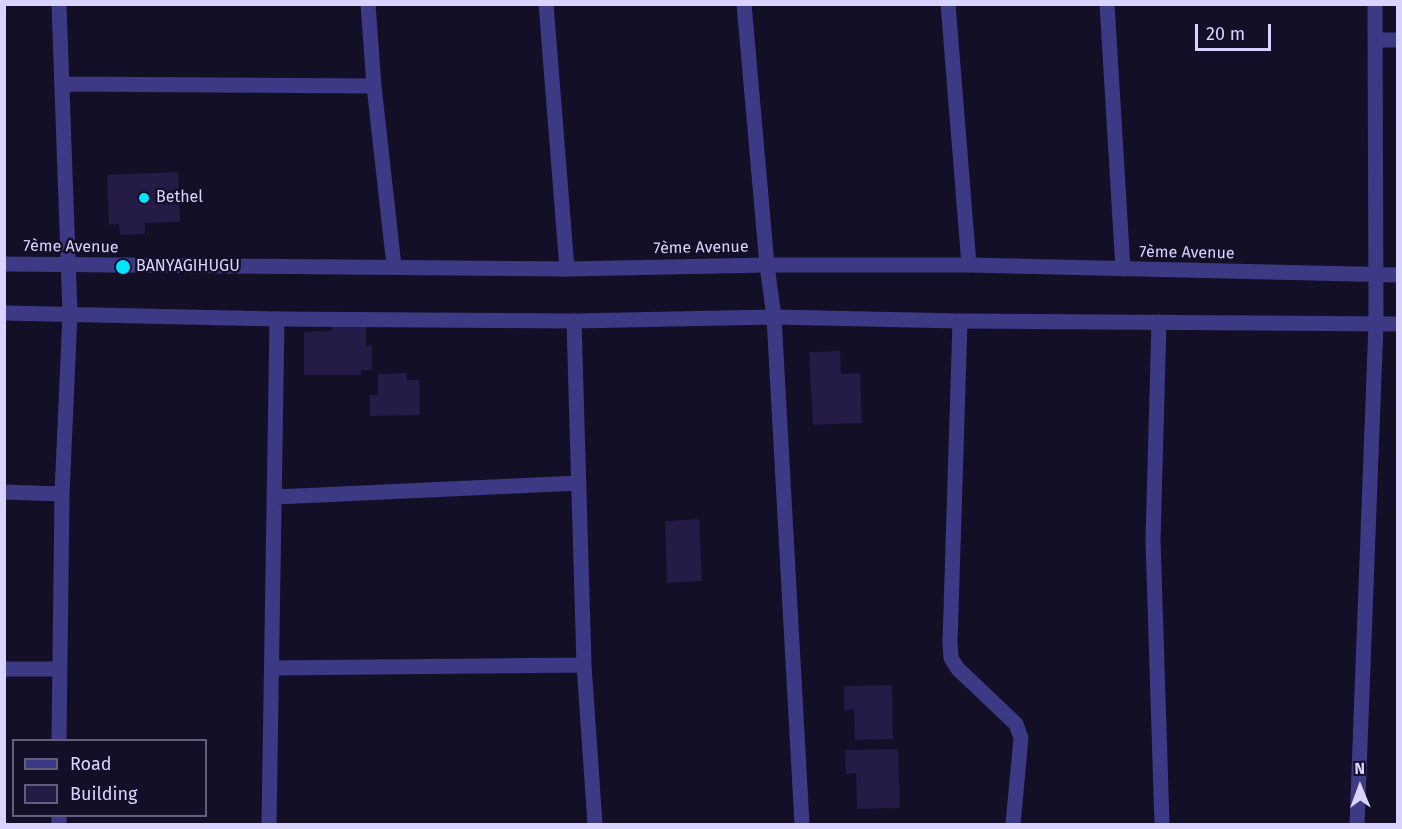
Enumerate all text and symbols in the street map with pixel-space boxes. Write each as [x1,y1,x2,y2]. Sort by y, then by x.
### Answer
scale bar [1198,12,1274,50]
text: 20 m [1206,23,1245,45]
place label: Bethel [156,188,203,208]
marker: Bethel [137,191,151,205]
street label: 7ème Avenue [23,237,119,257]
street label: 7ème Avenue [653,238,749,258]
street label: 7ème Avenue [1139,243,1235,263]
place label: BANYAGIHUGU [136,257,240,277]
marker: BANYAGIHUGU [114,258,132,276]
legend [12,739,207,817]
text: Road [70,753,112,775]
north arrow [1330,757,1390,817]
text: N [1354,759,1365,778]
text: Building [70,783,137,805]

